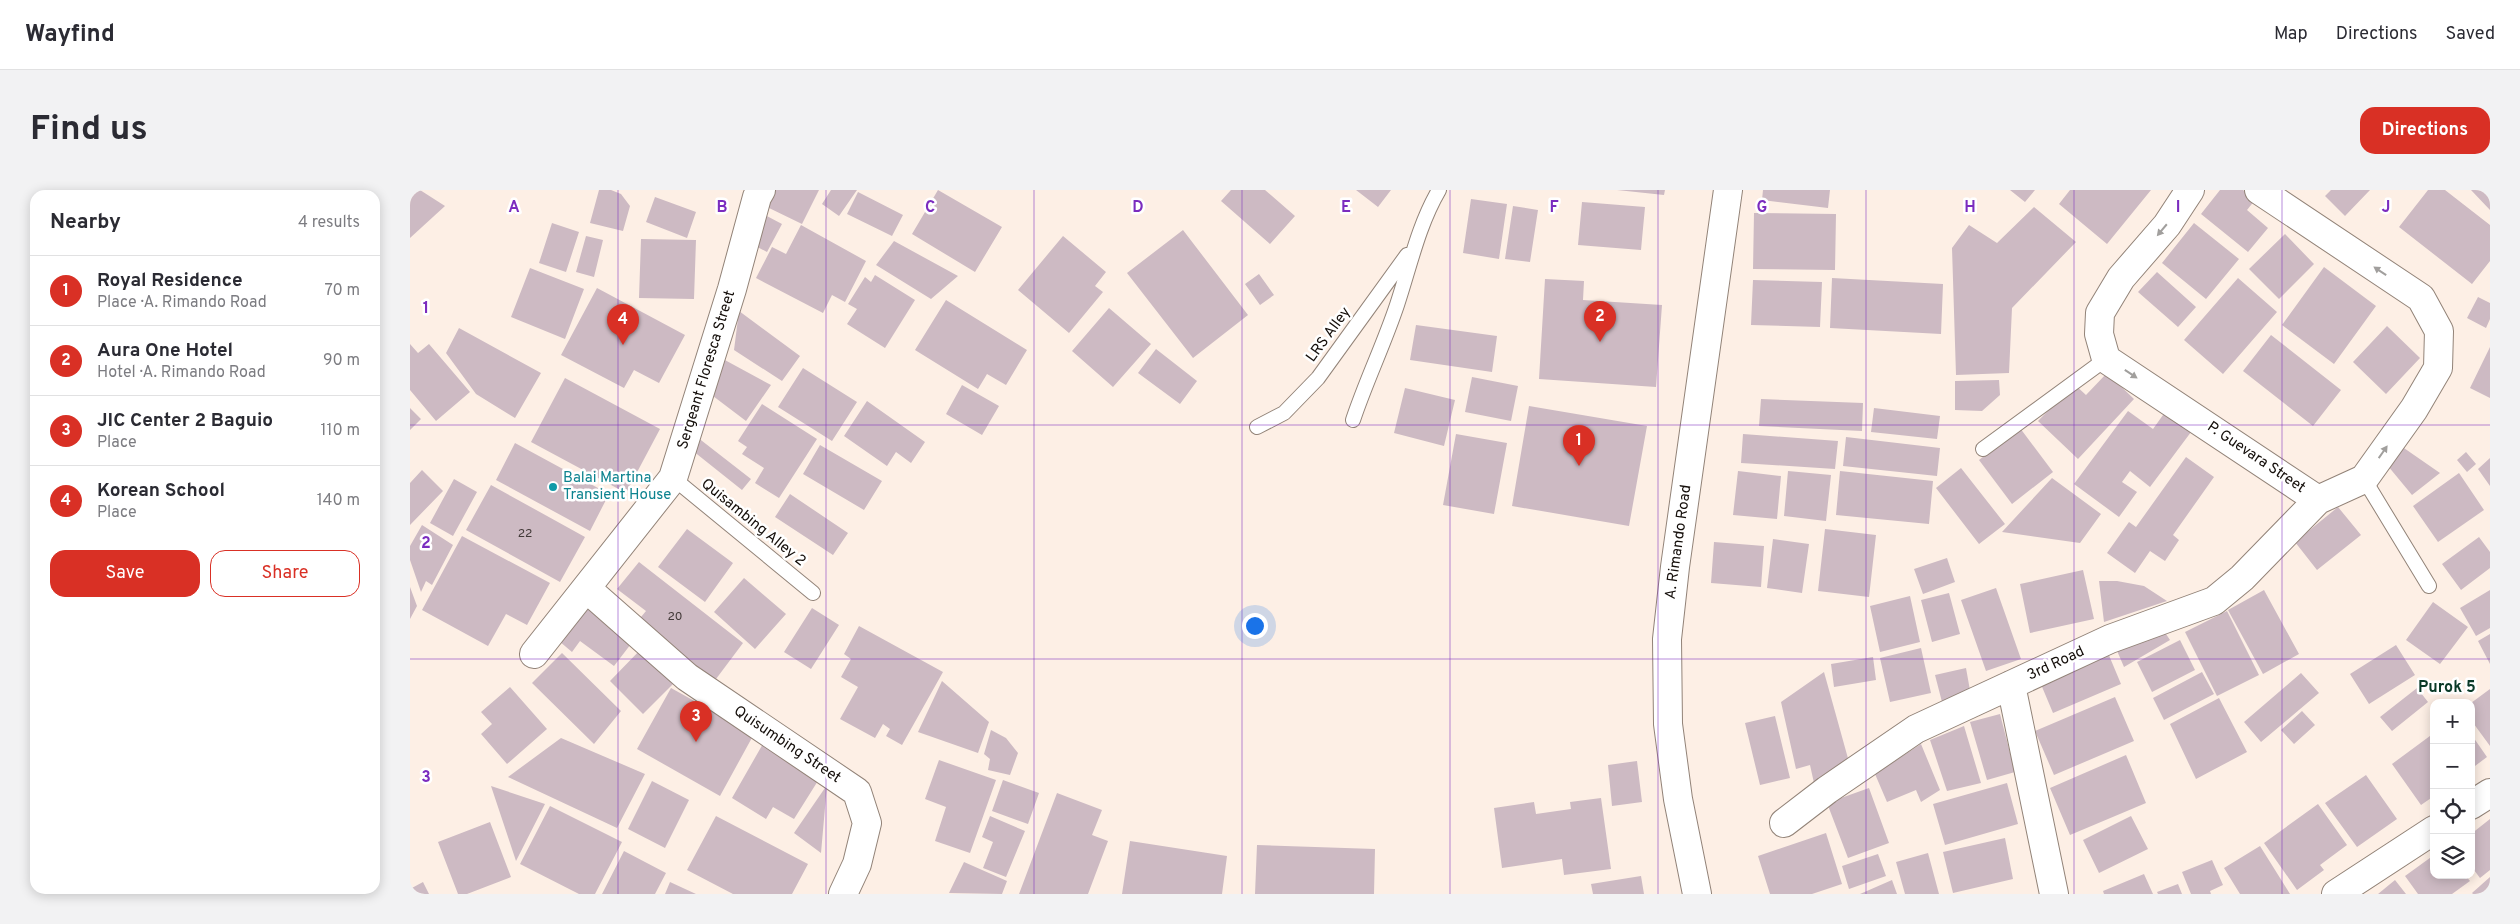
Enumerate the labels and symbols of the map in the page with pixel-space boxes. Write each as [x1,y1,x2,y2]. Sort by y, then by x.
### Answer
text: A [508,198,520,218]
text: B [716,198,728,218]
text: C [925,198,935,218]
text: D [1132,198,1144,218]
text: E [1341,198,1351,218]
text: F [1549,198,1559,218]
text: G [1757,198,1767,218]
text: H [1964,198,1976,218]
text: I [2176,198,2180,218]
text: J [2382,198,2390,218]
one-way arrow [2157,224,2168,236]
one-way arrow [2373,266,2387,276]
street label: Sergeant Floresca Street [674,288,740,452]
text: 1 [423,299,429,319]
pin: 2 [1584,301,1616,342]
pin: 4 [607,304,639,345]
street label: LRS Alley [1303,304,1355,366]
one-way arrow [2124,369,2138,379]
street label: P. Guevara Street [2203,418,2309,498]
pin: 1 [1563,425,1595,466]
one-way arrow [2378,445,2388,459]
place label: Balai Martina Transient House [563,469,671,505]
street label: Quisambing Alley 2 [697,475,809,571]
marker: Balai Martina Transient House [547,481,559,493]
street label: A. Rimando Road [1662,484,1696,600]
house number: 22 [518,526,532,542]
text: 2 [421,534,431,554]
house number: 20 [667,609,683,625]
your location [1242,613,1268,639]
street label: 3rd Road [2024,642,2088,686]
district label: Purok 5 [2418,678,2476,698]
pin: 3 [680,701,712,742]
street label: Quisumbing Street [730,702,844,788]
text: 3 [421,768,431,788]

